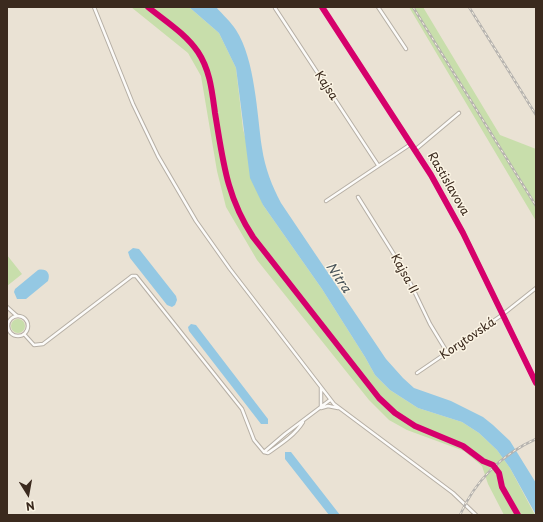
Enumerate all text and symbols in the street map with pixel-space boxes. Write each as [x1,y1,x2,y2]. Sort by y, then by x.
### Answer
street label: Kajsa [311,69,341,103]
street label: Rastislavova [424,150,472,218]
street label: Kajsa II [387,252,421,296]
water label: Nitra [322,260,354,296]
street label: Korytovská [437,315,499,363]
north arrow [8,474,48,514]
text: N [24,497,36,515]

